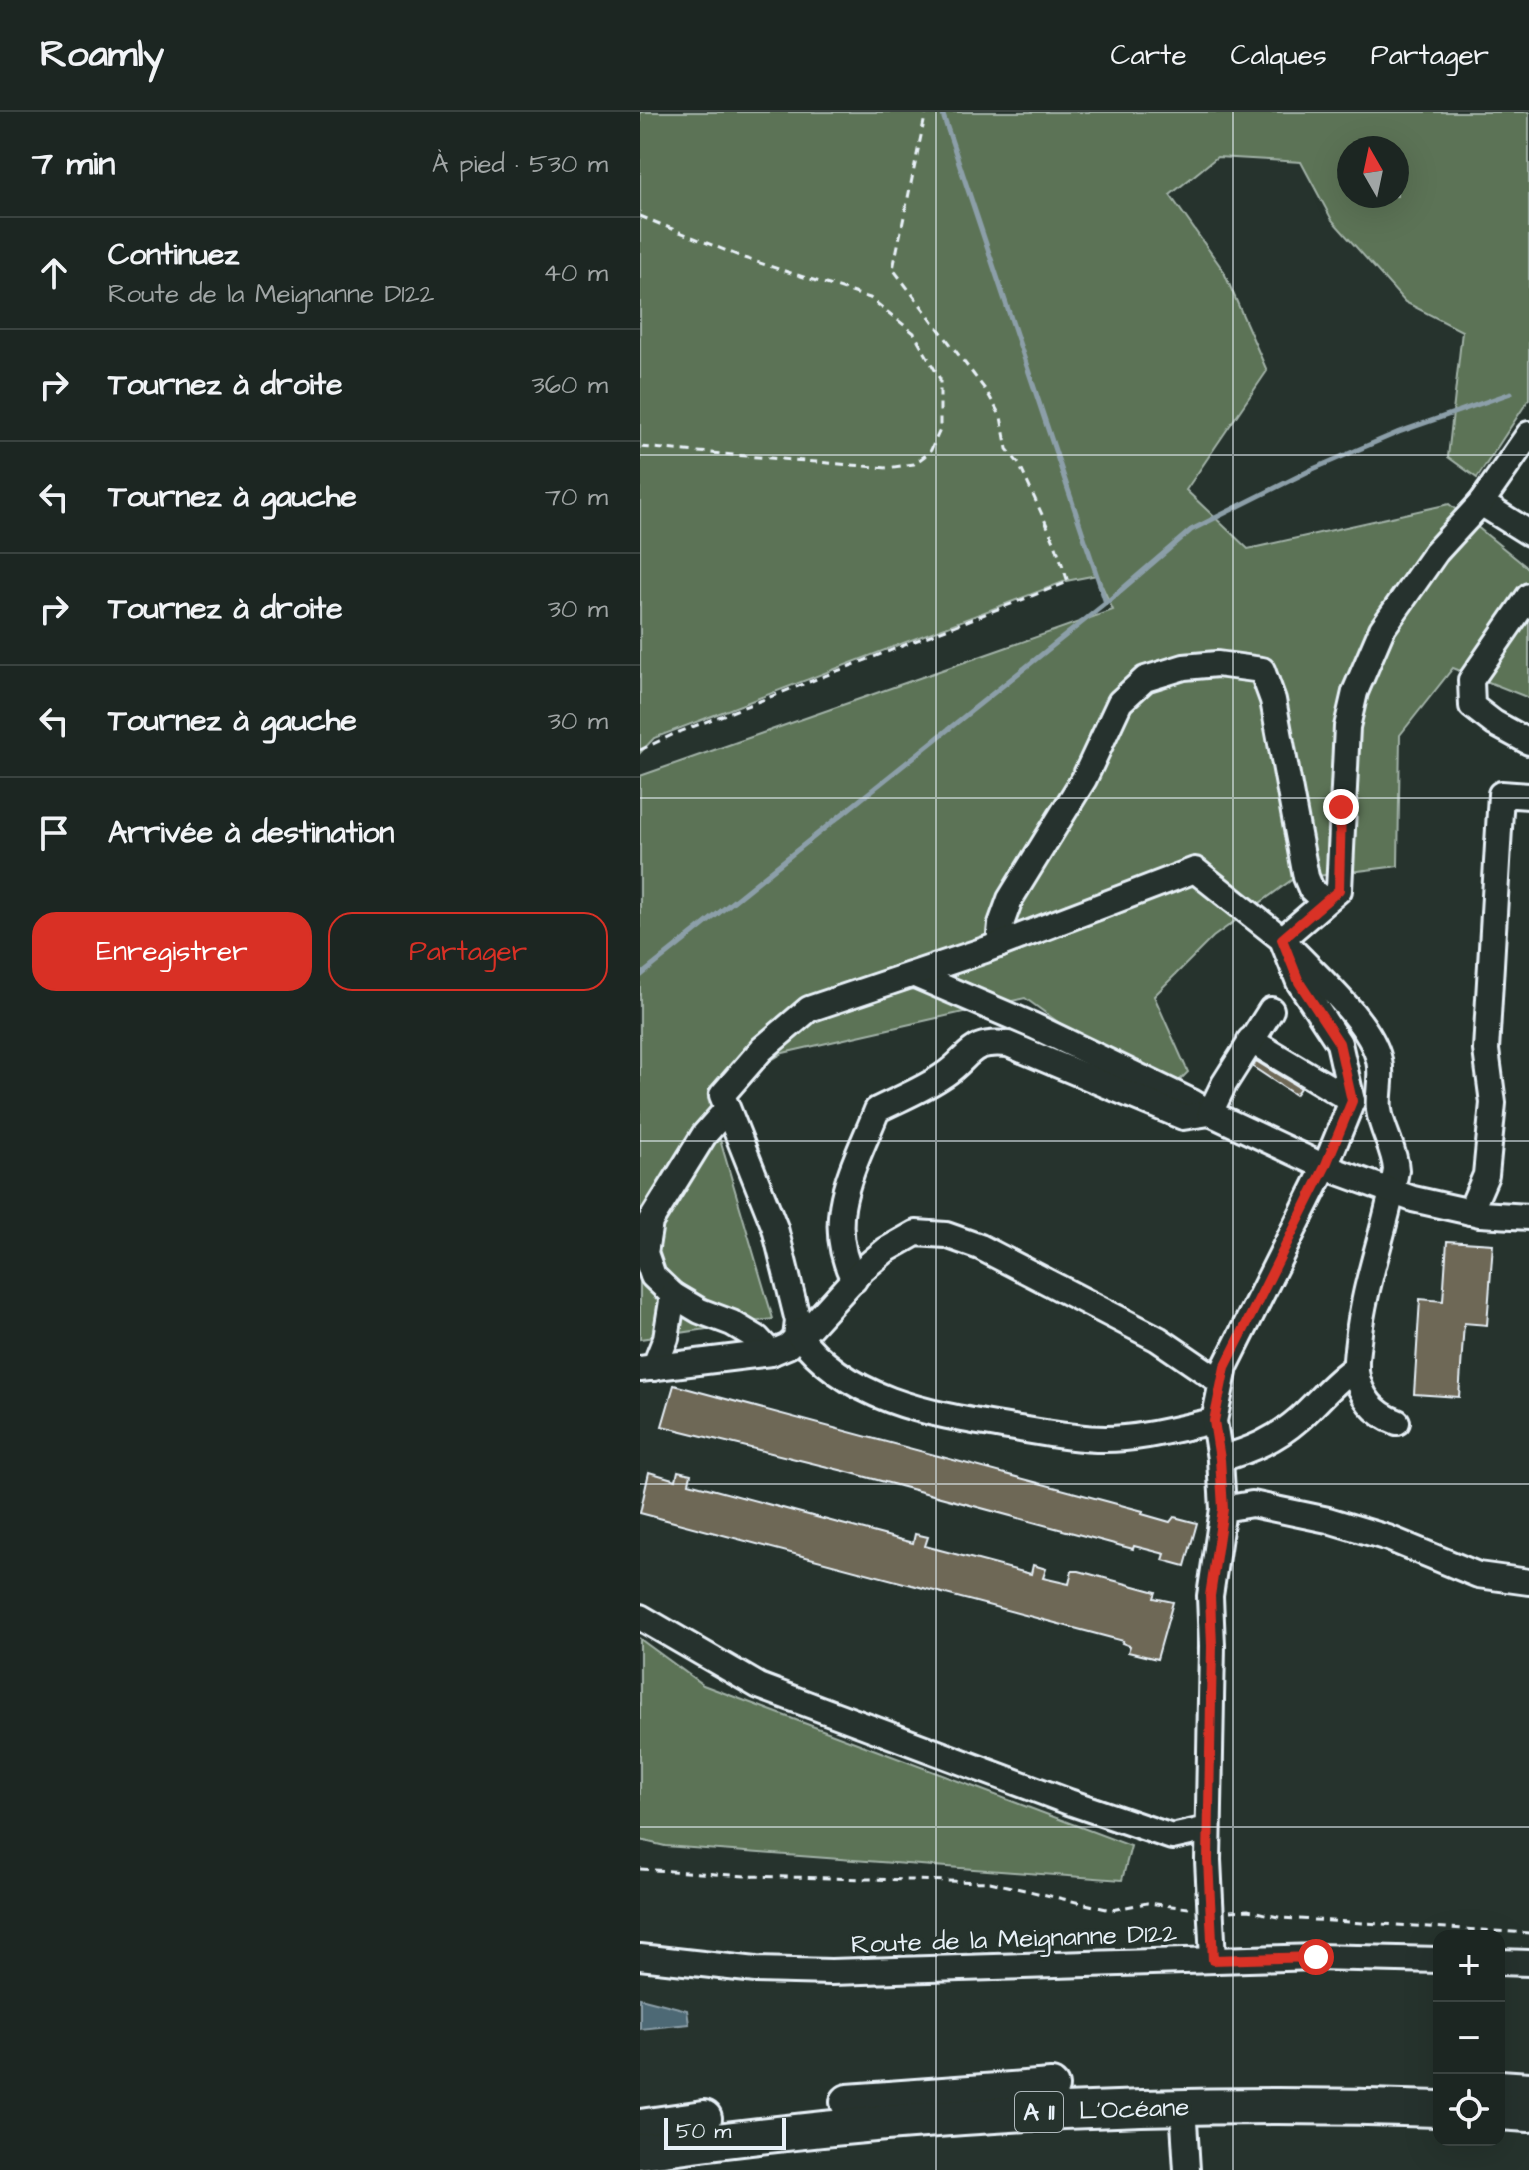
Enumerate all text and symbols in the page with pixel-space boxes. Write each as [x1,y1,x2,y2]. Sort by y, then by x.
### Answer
text: Roamly [40,29,164,81]
text: Carte [1111,36,1187,75]
text: Calques [1231,36,1327,75]
text: Partager [1371,36,1489,75]
north arrow [1337,136,1409,208]
text: 7 min [32,140,115,188]
text: À pied · 530 m [432,146,608,182]
text: Continuez [108,234,239,276]
icon: ahead [32,251,76,295]
text: 40 m [543,255,608,291]
text: Route de la Meignanne D122 [108,276,434,312]
icon: right [32,363,76,407]
text: Tournez à droite [108,364,342,406]
text: 360 m [531,367,608,403]
icon: left [32,475,76,519]
text: Tournez à gauche [108,476,357,518]
text: 70 m [545,479,608,515]
icon: right [32,587,76,631]
text: Tournez à droite [108,588,342,630]
text: 30 m [548,591,608,627]
icon: left [32,699,76,743]
text: Tournez à gauche [108,700,357,742]
text: 30 m [548,703,608,739]
route end [1323,789,1359,825]
icon: arrive [32,811,76,855]
text: Arrivée à destination [108,812,394,854]
button: Enregistrer [32,912,312,991]
button: Partager [328,912,608,991]
street label: Route de la Meignanne D122 [850,1915,1178,1965]
map controls [1433,1930,1505,2146]
button: + [1433,1930,1505,2002]
route start [1298,1939,1334,1975]
button: − [1433,2002,1505,2074]
button: locate [1433,2074,1505,2146]
street label: L’Océane [1078,2089,1190,2129]
road number: A 11 [1015,2092,1063,2132]
scale bar [664,2114,786,2150]
text: 50 m [676,2116,731,2147]

